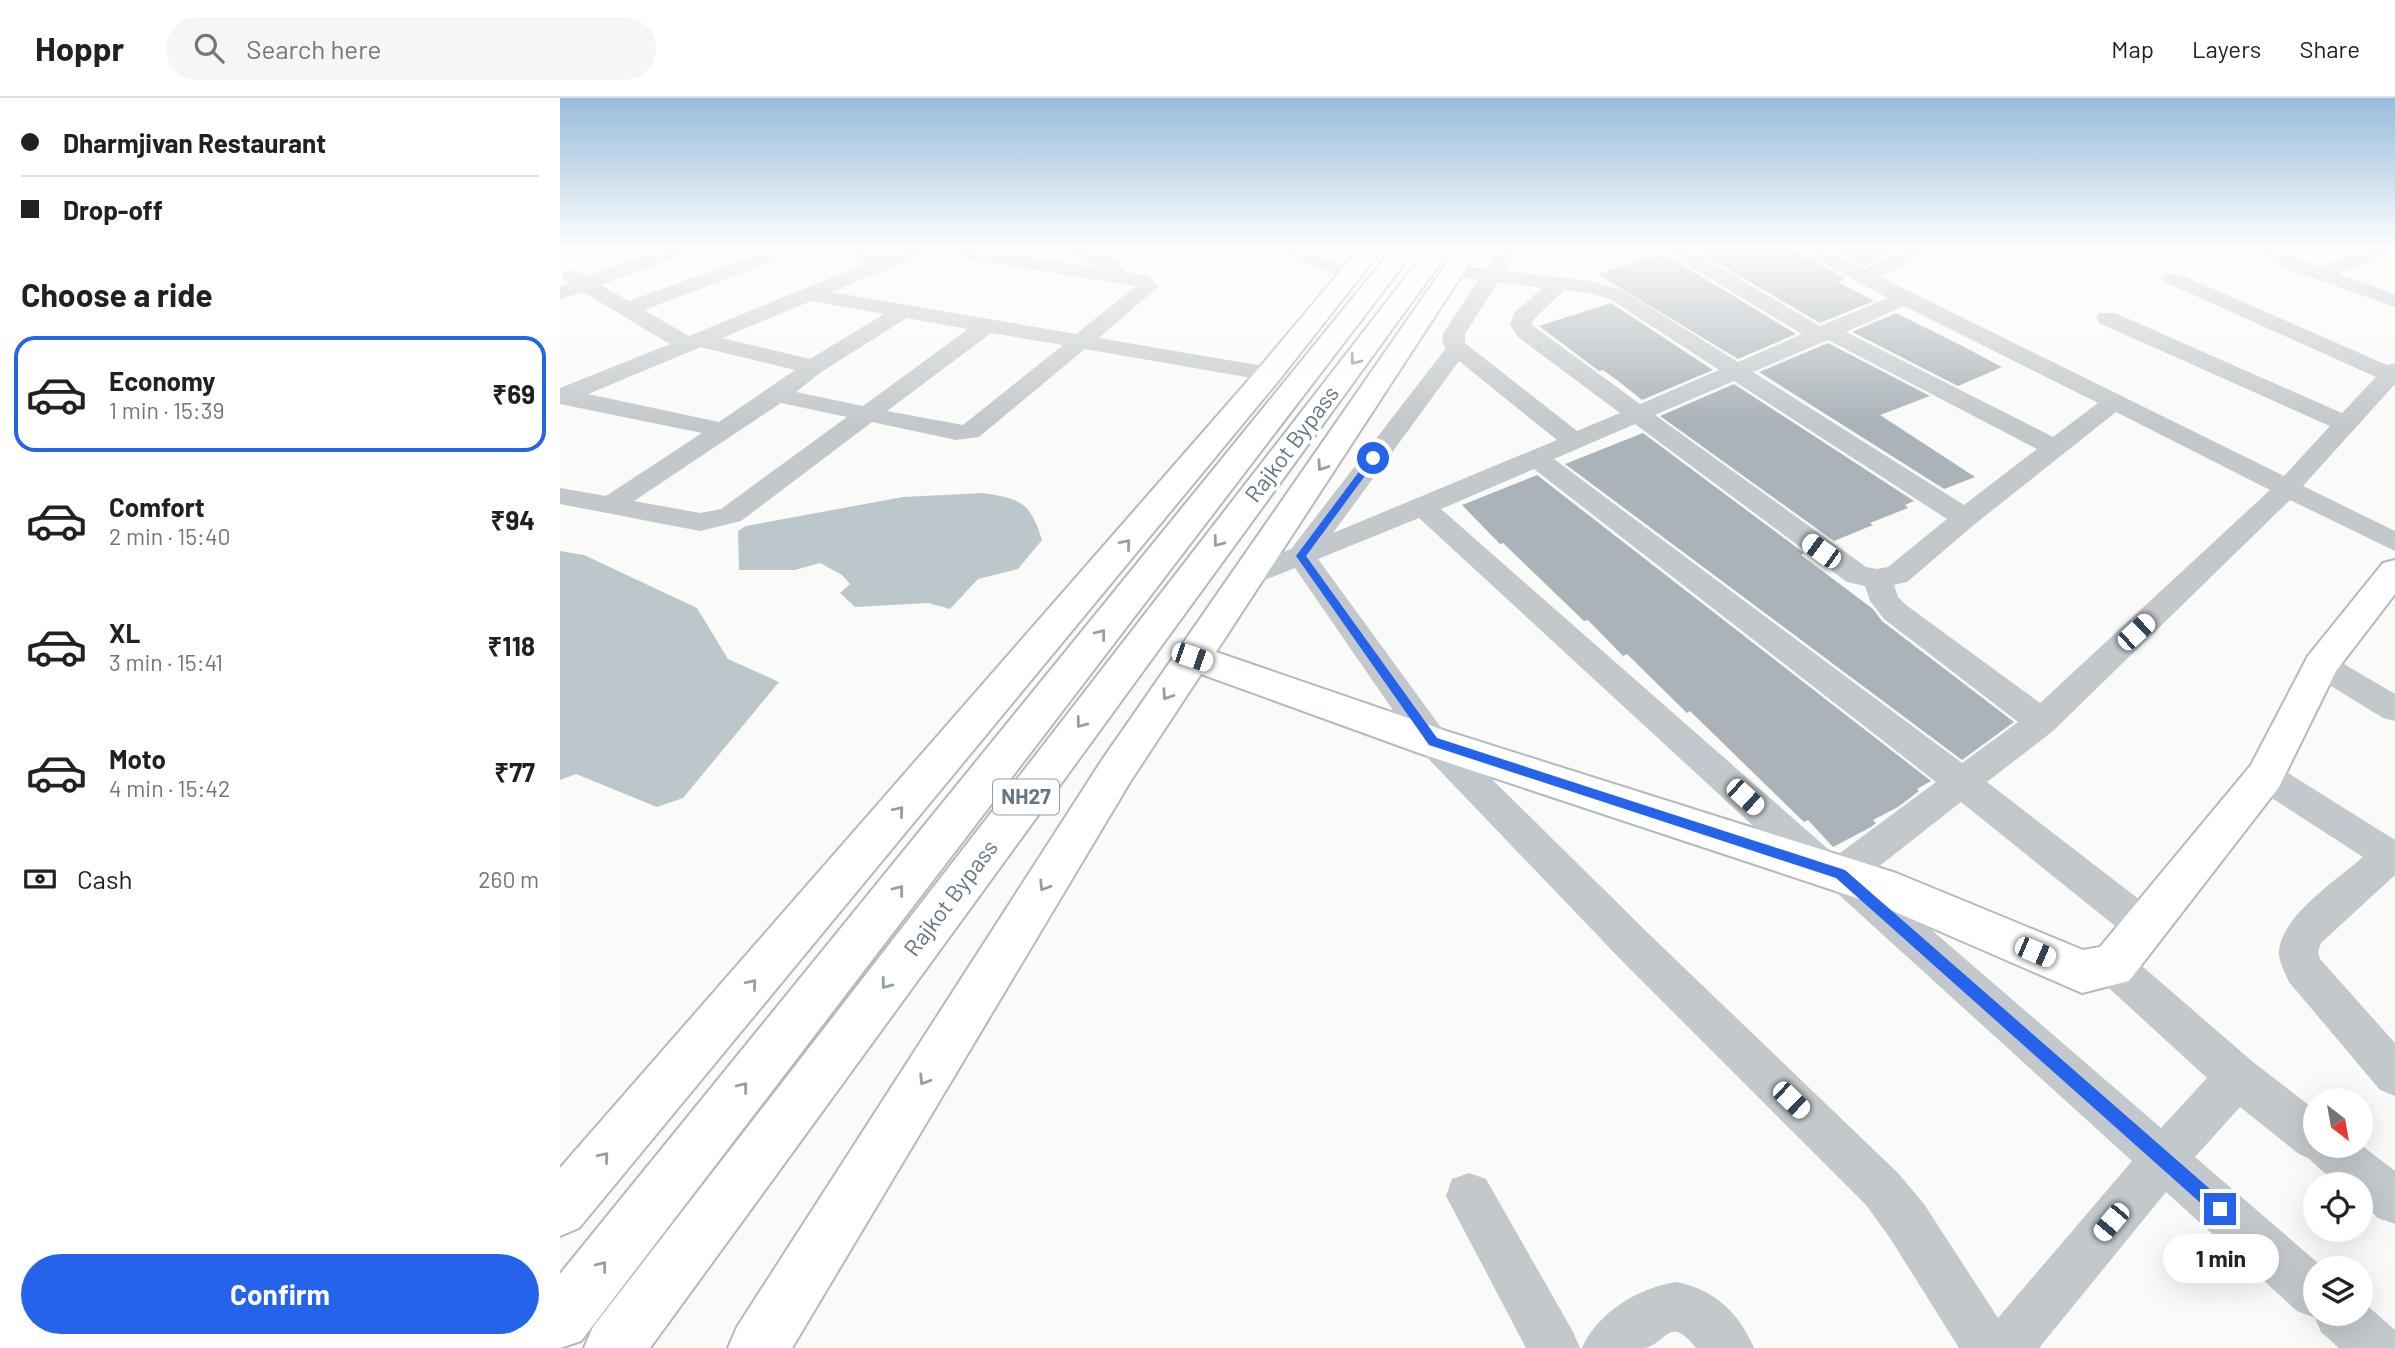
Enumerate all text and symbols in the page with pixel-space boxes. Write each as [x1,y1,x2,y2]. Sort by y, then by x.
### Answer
search box [166,17,656,80]
text: Hoppr [35,28,124,68]
icon: search [190,29,228,67]
text: Search here [246,33,381,64]
text: Map [2111,34,2154,63]
text: Layers [2192,34,2261,63]
text: Share [2299,34,2360,63]
text: Dharmjivan Restaurant [63,127,326,158]
text: Drop-off [63,194,163,225]
text: Choose a ride [21,275,213,313]
one-way arrow [1351,352,1364,365]
icon: car [25,363,88,426]
text: Economy [109,365,215,396]
text: ₹69 [492,378,535,409]
street label: Rajkot Bypass [1238,379,1344,507]
text: 1 min · 15:39 [109,396,224,424]
route start [1357,442,1389,474]
one-way arrow [1318,458,1330,471]
icon: car [25,489,88,552]
text: Comfort [109,491,205,522]
text: ₹94 [491,504,535,535]
text: 2 min · 15:40 [109,522,231,550]
car [1798,530,1845,572]
one-way arrow [1214,534,1227,546]
one-way arrow [1118,539,1130,552]
car [2114,610,2159,654]
icon: car [25,615,88,678]
text: XL [109,617,140,648]
one-way arrow [1092,629,1105,642]
text: ₹118 [487,630,535,661]
car [1169,640,1216,674]
text: 3 min · 15:41 [109,648,223,676]
one-way arrow [1163,687,1175,700]
one-way arrow [1077,716,1090,728]
icon: car [25,741,88,804]
text: Moto [109,743,166,774]
text: ₹77 [494,756,535,787]
text: 4 min · 15:42 [109,774,230,802]
car [1723,775,1768,819]
road number: NH27 [993,780,1059,814]
one-way arrow [891,806,903,819]
street label: Rajkot Bypass [897,833,1003,961]
icon: cash [21,860,59,898]
text: Cash [77,863,132,894]
text: 260 m [478,865,539,893]
one-way arrow [1039,879,1052,892]
one-way arrow [891,885,903,898]
car [2012,934,2059,970]
one-way arrow [882,976,895,989]
one-way arrow [744,979,756,992]
one-way arrow [919,1072,932,1085]
car [1769,1078,1814,1122]
one-way arrow [735,1083,747,1096]
north arrow [2303,1088,2373,1158]
map controls [2303,1088,2373,1326]
one-way arrow [596,1152,608,1165]
button: locate [2303,1172,2373,1242]
route end [2204,1193,2236,1225]
car [2090,1199,2133,1245]
callout: 1 min [2162,1234,2278,1282]
text: 1 min [2196,1244,2246,1272]
button: Confirm [21,1254,539,1334]
button: layers [2303,1256,2373,1326]
one-way arrow [594,1262,607,1274]

